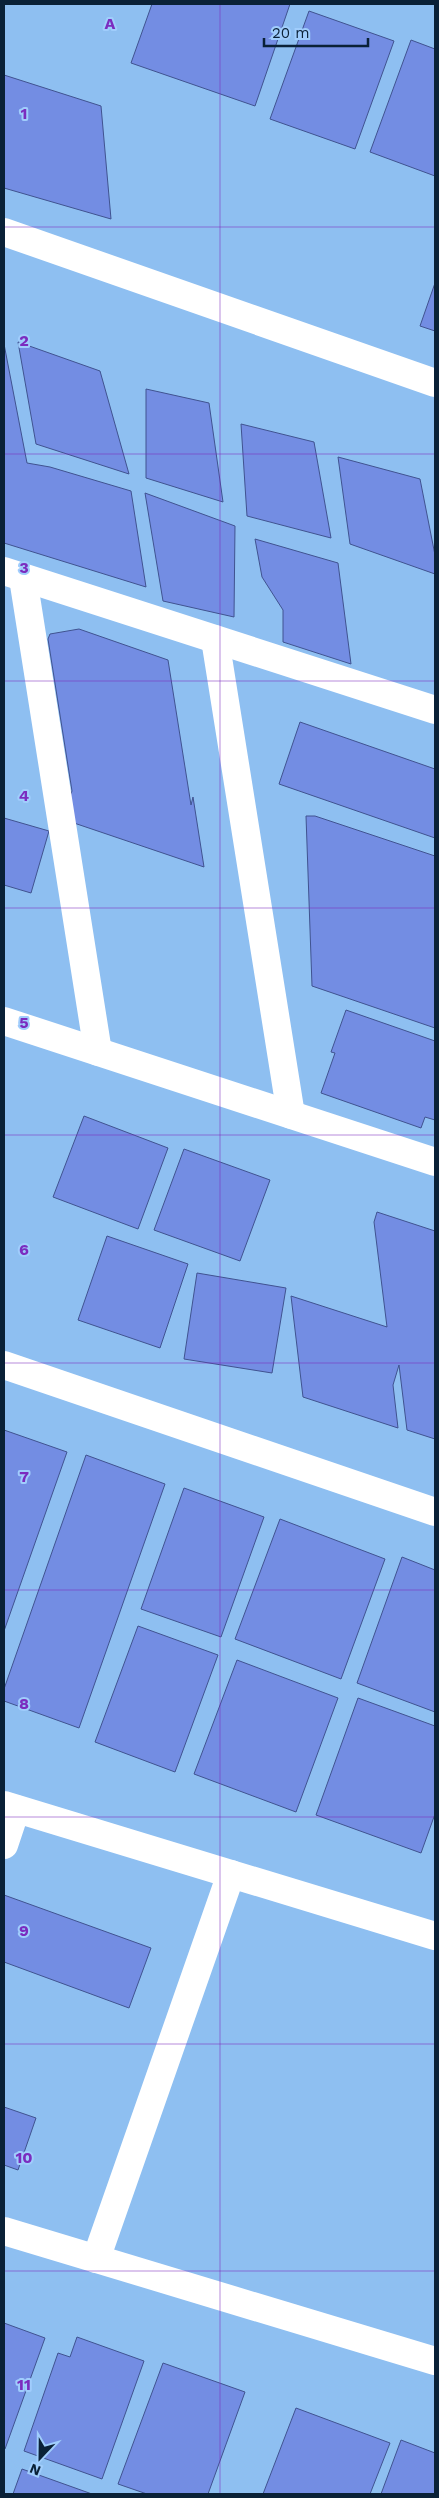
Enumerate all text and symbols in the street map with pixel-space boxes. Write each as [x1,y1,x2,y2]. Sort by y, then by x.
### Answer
text: A [105,14,116,33]
scale bar [264,15,368,47]
text: 20 m [272,24,310,42]
text: 1 [21,104,27,123]
text: 2 [19,331,29,350]
text: 3 [19,558,29,577]
text: 4 [19,786,29,805]
text: 5 [19,1013,29,1032]
text: 6 [19,1240,29,1259]
text: 7 [19,1467,29,1486]
text: 8 [19,1694,29,1713]
text: 9 [19,1921,29,1940]
text: 10 [15,2148,33,2167]
text: 11 [17,2375,31,2394]
north arrow [15,2433,65,2483]
text: N [27,2461,43,2479]

